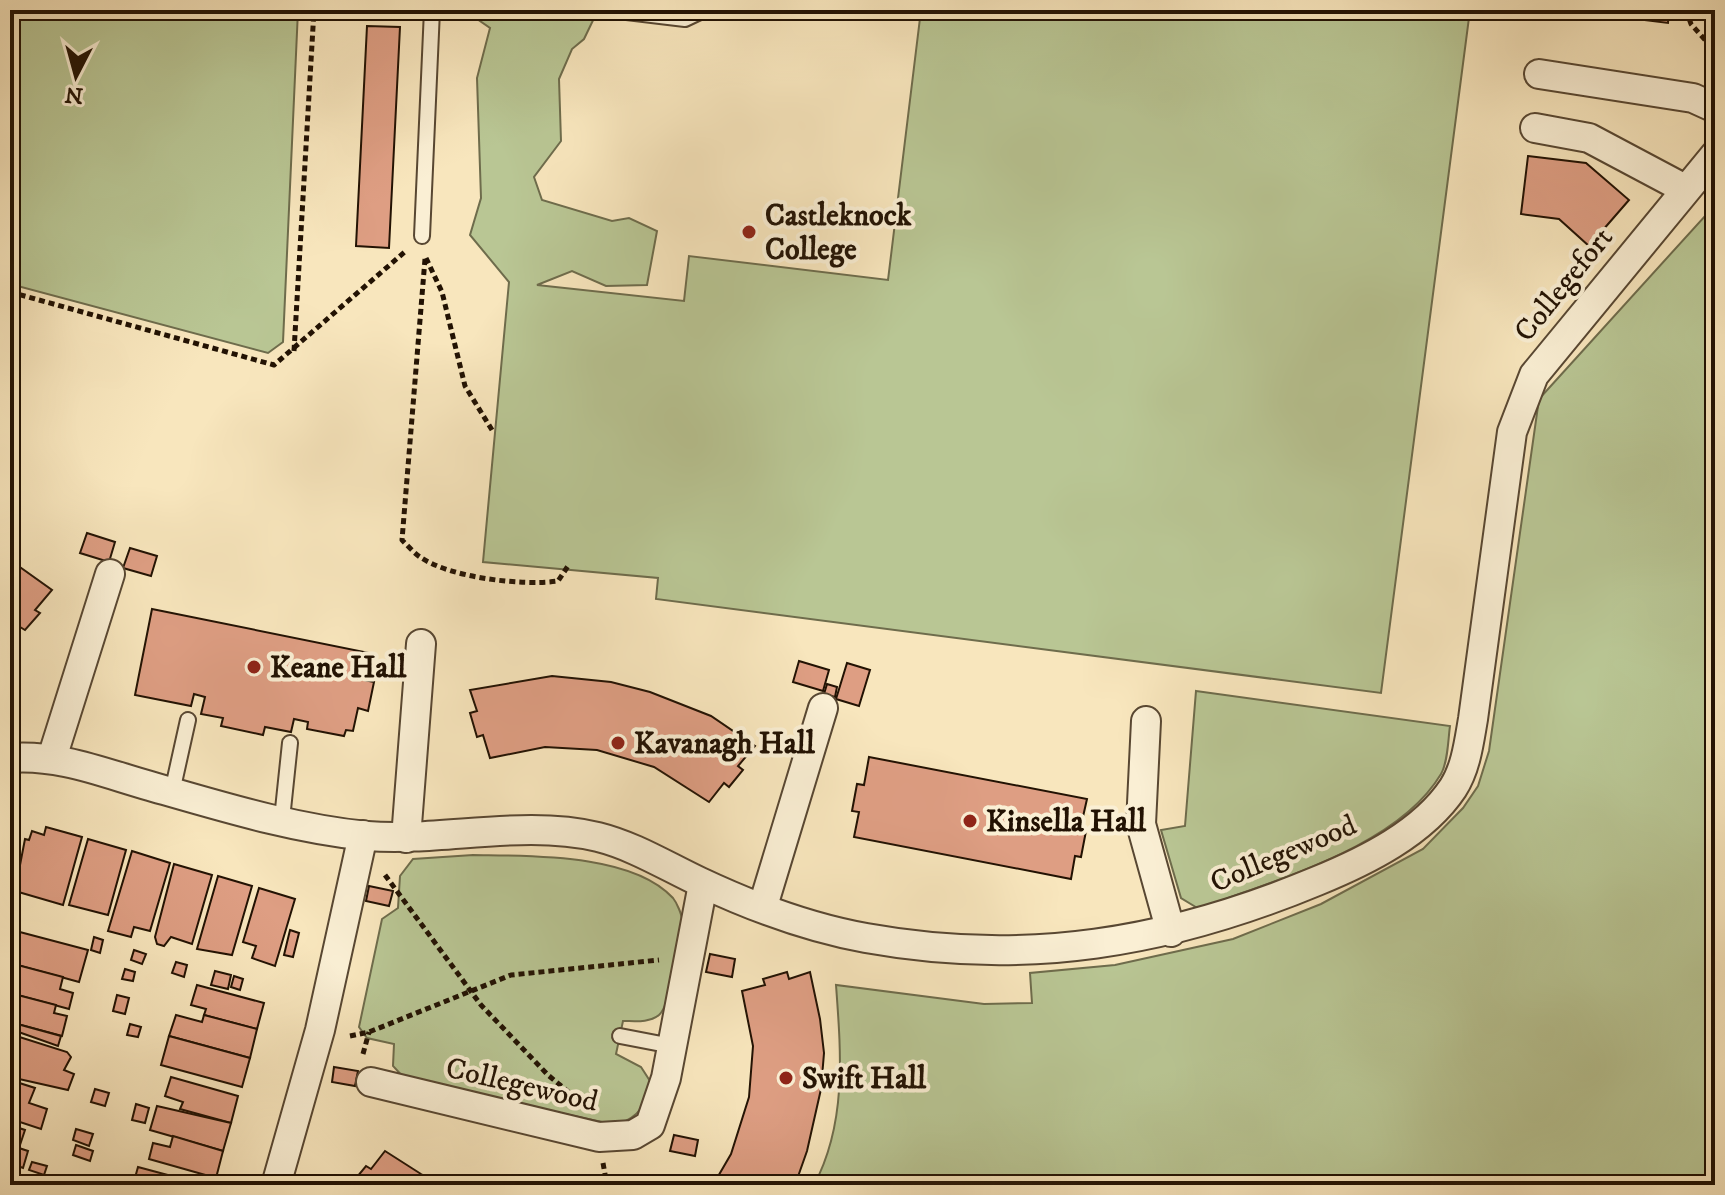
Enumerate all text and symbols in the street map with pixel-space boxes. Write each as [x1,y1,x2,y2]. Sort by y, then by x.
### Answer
north arrow [36,36,116,116]
text: N [64,80,84,109]
place label: Castleknock College [765,198,913,269]
street label: Collegefort [1507,220,1621,350]
marker: Castleknock College [740,223,758,241]
place label: Keane Hall [270,650,407,687]
marker: Keane Hall [245,658,263,676]
place label: Kavanagh Hall [634,726,816,763]
marker: Kavanagh Hall [609,734,627,752]
place label: Kinsella Hall [986,804,1147,841]
street label: Collegewood [1205,807,1362,902]
marker: Kinsella Hall [961,812,979,830]
street label: Collegewood [442,1050,601,1121]
place label: Swift Hall [802,1061,927,1098]
marker: Swift Hall [777,1069,795,1087]

